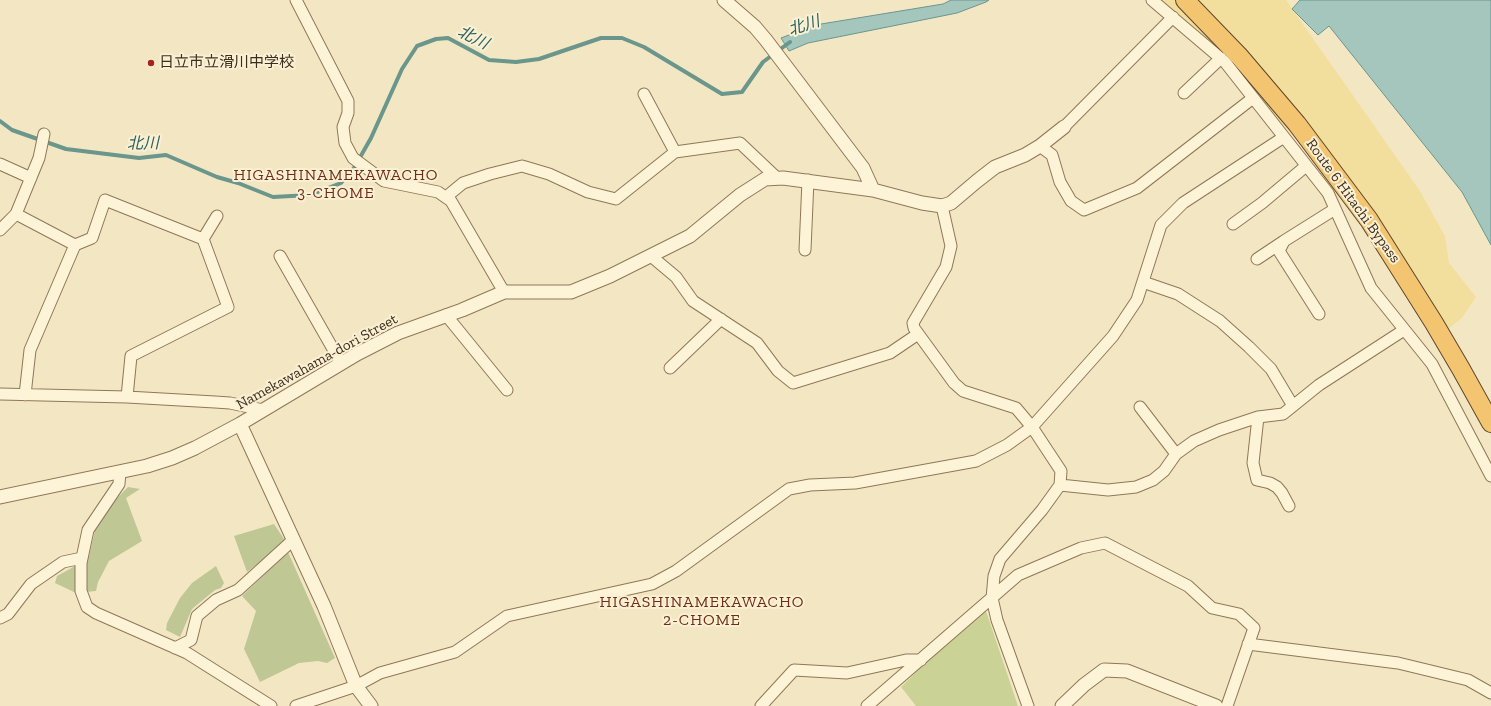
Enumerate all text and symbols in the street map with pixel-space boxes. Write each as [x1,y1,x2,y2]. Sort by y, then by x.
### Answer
water label: 北川 [786,12,822,40]
water label: 北川 [454,22,492,54]
place label: 日立市立滑川中学校 [159,54,294,72]
marker: 日立市立滑川中学校 [146,58,156,68]
water label: 北川 [127,134,159,154]
street label: Route 6 Hitachi Bypass [1302,135,1404,267]
district label: HIGASHINAMEKAWACHO 3-CHOME [234,165,438,203]
street label: Namekawahama-dori Street [233,310,401,414]
district label: HIGASHINAMEKAWACHO 2-CHOME [600,592,804,630]

